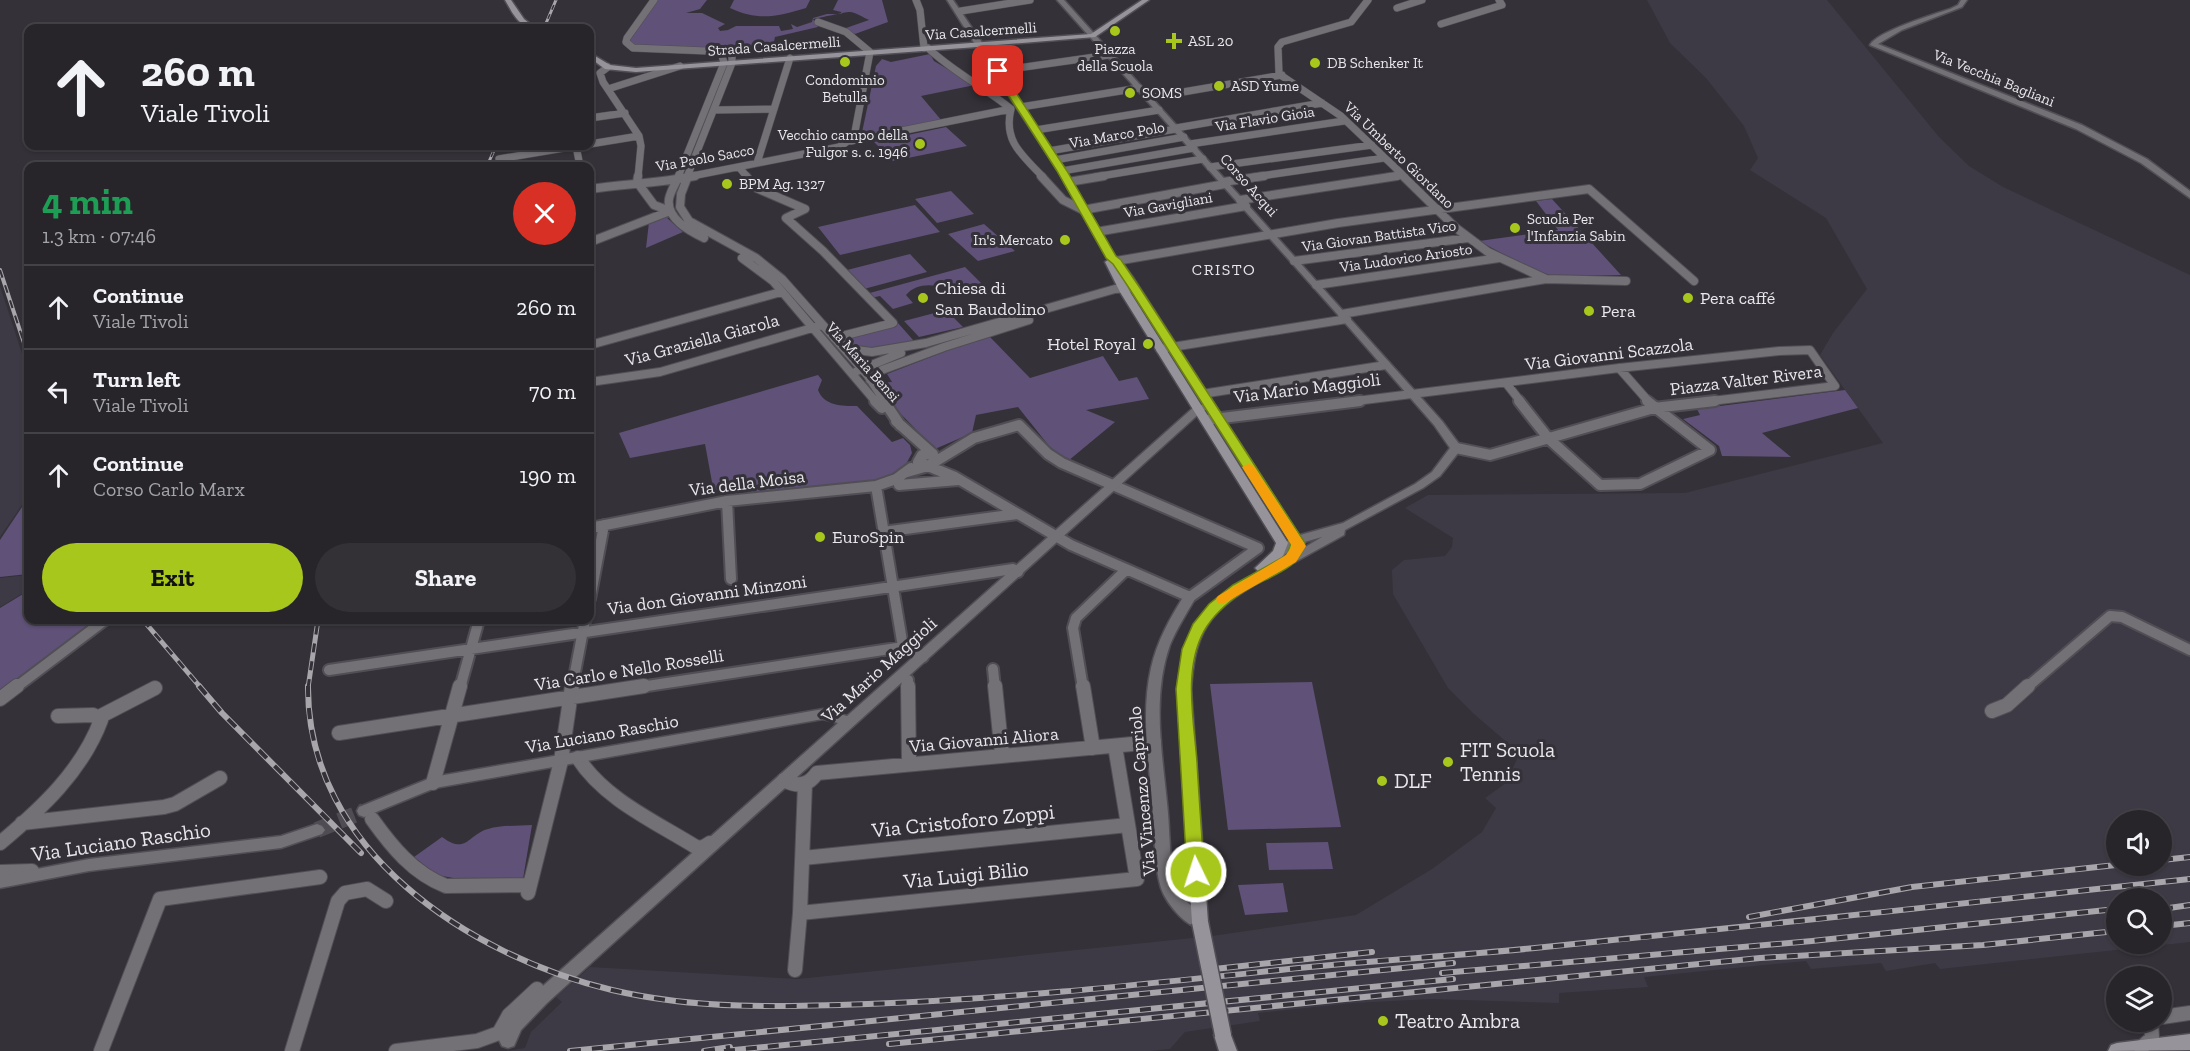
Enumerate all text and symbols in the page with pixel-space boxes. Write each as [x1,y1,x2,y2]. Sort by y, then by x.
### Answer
street label: Via Casalcermelli [924,18,1037,44]
marker: Piazza della Scuola [1108,24,1122,38]
street label: Strada Casalcermelli [707,32,841,60]
marker: ASL 20 [1165,32,1183,50]
place label: ASL 20 [1188,32,1233,50]
place label: Piazza della Scuola [1077,40,1153,75]
pin [972,45,1023,96]
street label: Via Vecchia Bagliani [1930,45,2057,111]
text: 260 m [141,46,255,97]
icon: ahead [42,48,120,126]
icon: arrive [981,54,1014,87]
place label: DB Schenker It [1327,54,1423,72]
marker: Condominio Betulla [838,55,852,69]
marker: DB Schenker It [1308,56,1322,70]
place label: Condominio Betulla [805,71,885,106]
place label: ASD Yume [1231,77,1299,95]
marker: ASD Yume [1212,79,1226,93]
place label: SOMS [1142,84,1182,102]
marker: SOMS [1123,86,1137,100]
text: Viale Tivoli [141,97,270,129]
street label: Via Umberto Giordano [1340,97,1458,212]
street label: Via Flavio Gioia [1213,102,1316,136]
street label: Via Marco Polo [1067,118,1166,152]
place label: Vecchio campo della Fulgor s. c. 1946 [777,126,908,161]
marker: Vecchio campo della Fulgor s. c. 1946 [913,137,927,151]
street label: Via Paolo Sacco [653,140,756,176]
street label: Corso Acqui [1216,150,1282,220]
place label: BPM Ag. 1327 [739,175,825,193]
marker: BPM Ag. 1327 [720,177,734,191]
text: 4 min [42,180,133,223]
button: close [513,182,576,245]
street label: Via Gavigliani [1121,188,1214,222]
place label: Scuola Per l'Infanzia Sabin [1527,210,1626,245]
street label: Via Giovan Battista Vico [1300,216,1457,256]
marker: Scuola Per l'Infanzia Sabin [1508,221,1522,235]
text: 1.3 km · 07:46 [42,224,156,248]
place label: In's Mercato [973,231,1053,249]
marker: In's Mercato [1058,233,1072,247]
street label: Via Ludovico Ariosto [1338,240,1474,276]
district label: CRISTO [1192,260,1256,279]
place label: Chiesa di San Baudolino [935,277,1046,320]
text: Continue [93,282,184,309]
place label: Pera caffé [1700,287,1775,309]
icon: ahead [42,291,75,324]
marker: Chiesa di San Baudolino [916,291,930,305]
marker: Pera caffé [1681,291,1695,305]
text: 260 m [516,294,576,321]
place label: Pera [1601,300,1636,322]
marker: Pera [1582,304,1596,318]
text: Viale Tivoli [93,309,188,333]
street label: Via Graziella Giarola [622,309,782,371]
street label: Via Maria Bensi [822,318,904,406]
place label: Hotel Royal [1047,333,1136,355]
street label: Via Giovanni Scazzola [1523,333,1695,375]
marker: Hotel Royal [1141,337,1155,351]
street label: Piazza Valter Rivera [1669,360,1824,400]
text: Turn left [93,366,180,393]
street label: Via Mario Maggioli [1231,368,1382,408]
icon: left [42,375,75,408]
text: 70 m [529,378,576,405]
text: Viale Tivoli [93,393,188,417]
text: Continue [93,450,184,477]
icon: ahead [42,459,75,492]
text: 190 m [519,462,576,489]
street label: Via della Moisa [687,465,806,501]
text: Corso Carlo Marx [93,477,245,501]
place label: EuroSpin [832,526,905,548]
marker: EuroSpin [813,530,827,544]
button: Exit [42,543,303,612]
button: Share [315,543,576,612]
street label: Via don Giovanni Minzoni [605,570,808,620]
street label: Via Mario Maggioli [816,612,941,728]
street label: Via Carlo e Nello Rosselli [532,644,725,696]
street label: Via Vincenzo Capriolo [1124,705,1160,878]
street label: Via Luciano Raschio [523,710,680,758]
street label: Via Giovanni Aliora [908,722,1060,758]
place label: FIT Scuola Tennis [1460,737,1555,786]
marker: FIT Scuola Tennis [1441,755,1455,769]
place label: DLF [1394,768,1432,793]
marker: DLF [1375,774,1389,788]
street label: Via Cristoforo Zoppi [869,798,1056,843]
map controls [2106,810,2172,1032]
button: sound [2106,810,2172,876]
street label: Via Luciano Raschio [29,817,212,867]
position arrow [1164,840,1228,904]
street label: Via Luigi Bilio [901,855,1030,894]
button: search [2106,888,2172,954]
button: layers [2106,966,2172,1032]
place label: Teatro Ambra [1395,1008,1520,1033]
marker: Teatro Ambra [1376,1014,1390,1028]

